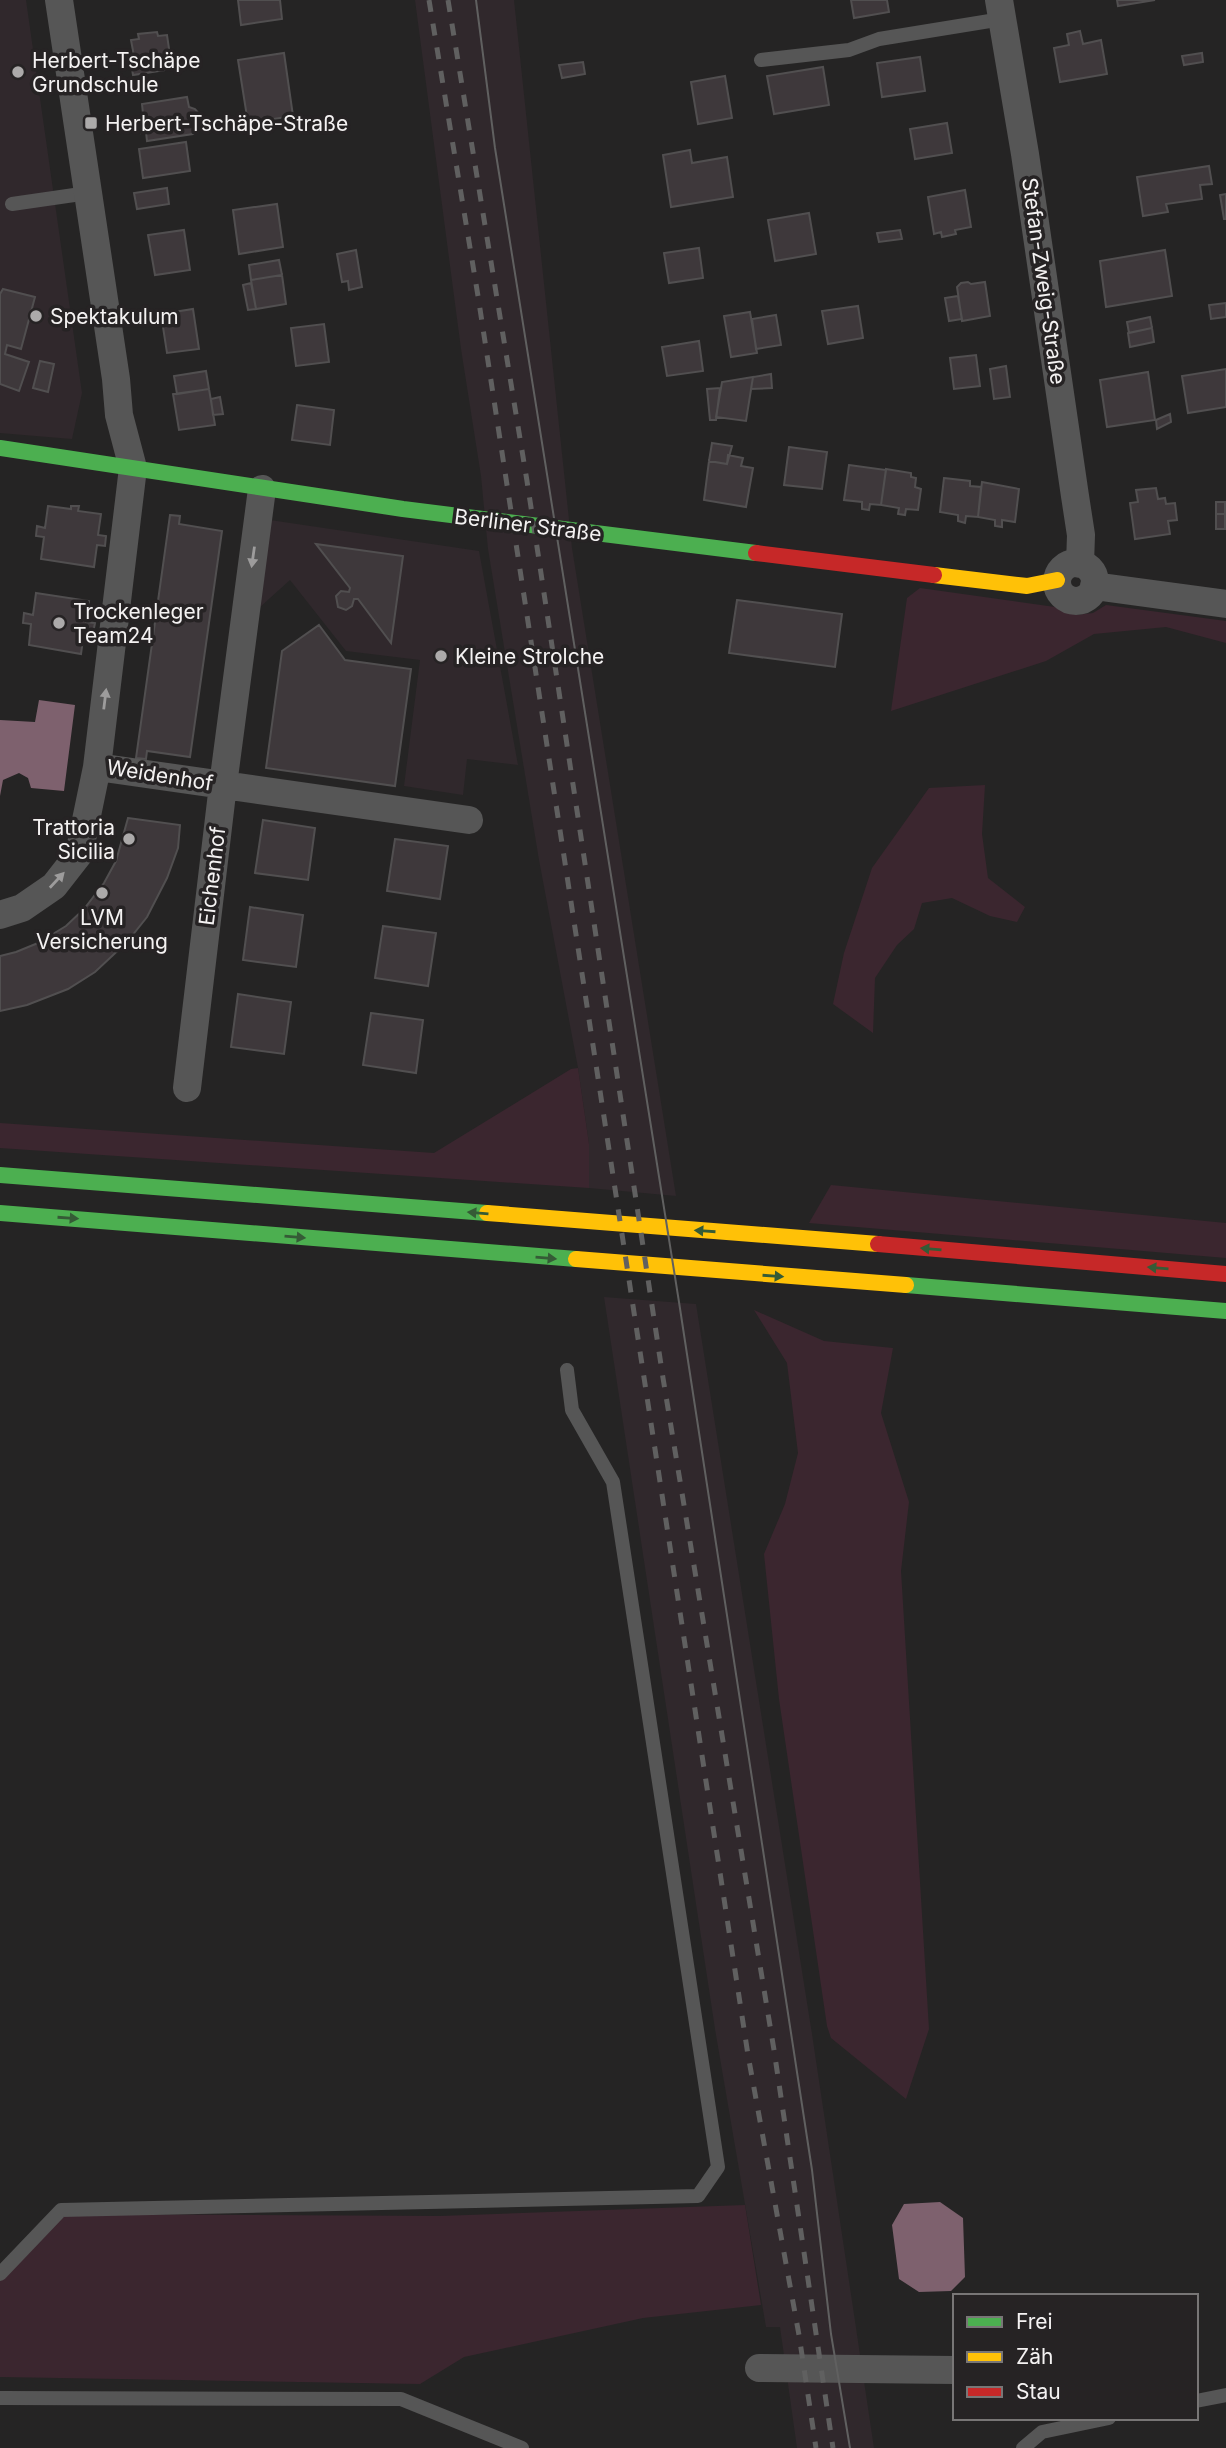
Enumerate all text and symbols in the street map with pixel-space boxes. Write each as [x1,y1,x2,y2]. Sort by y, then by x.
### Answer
place label: Herbert-Tschäpe Grundschule [32,48,200,97]
marker: Herbert-Tschäpe Grundschule [10,64,26,80]
place label: Herbert-Tschäpe-Straße [105,111,348,136]
marker: Herbert-Tschäpe-Straße [83,115,99,131]
street label: Stefan-Zweig-Straße [1017,176,1071,386]
place label: Spektakulum [50,304,179,329]
marker: Spektakulum [28,308,44,324]
street label: Berliner Straße [453,504,603,546]
one-way arrow [248,546,259,568]
place label: Trockenleger Team24 [73,599,204,648]
marker: Trockenleger Team24 [51,615,67,631]
place label: Kleine Strolche [455,644,604,669]
marker: Kleine Strolche [433,648,449,664]
one-way arrow [100,688,111,710]
street label: Weidenhof [105,754,215,796]
place label: Trattoria Sicilia [32,815,115,864]
street label: Eichenhof [194,825,231,927]
marker: Trattoria Sicilia [121,831,137,847]
one-way arrow [49,872,65,889]
marker: LVM Versicherung [94,885,110,901]
place label: LVM Versicherung [36,905,168,954]
one-way arrow [467,1207,489,1218]
one-way arrow [57,1213,79,1224]
one-way arrow [693,1225,715,1236]
one-way arrow [284,1232,306,1243]
one-way arrow [920,1243,942,1254]
one-way arrow [535,1253,557,1264]
one-way arrow [1147,1262,1169,1273]
one-way arrow [762,1271,784,1282]
legend [953,2294,1198,2420]
text: Frei [1016,2309,1053,2334]
text: Zäh [1016,2344,1053,2369]
text: Stau [1016,2379,1061,2404]

